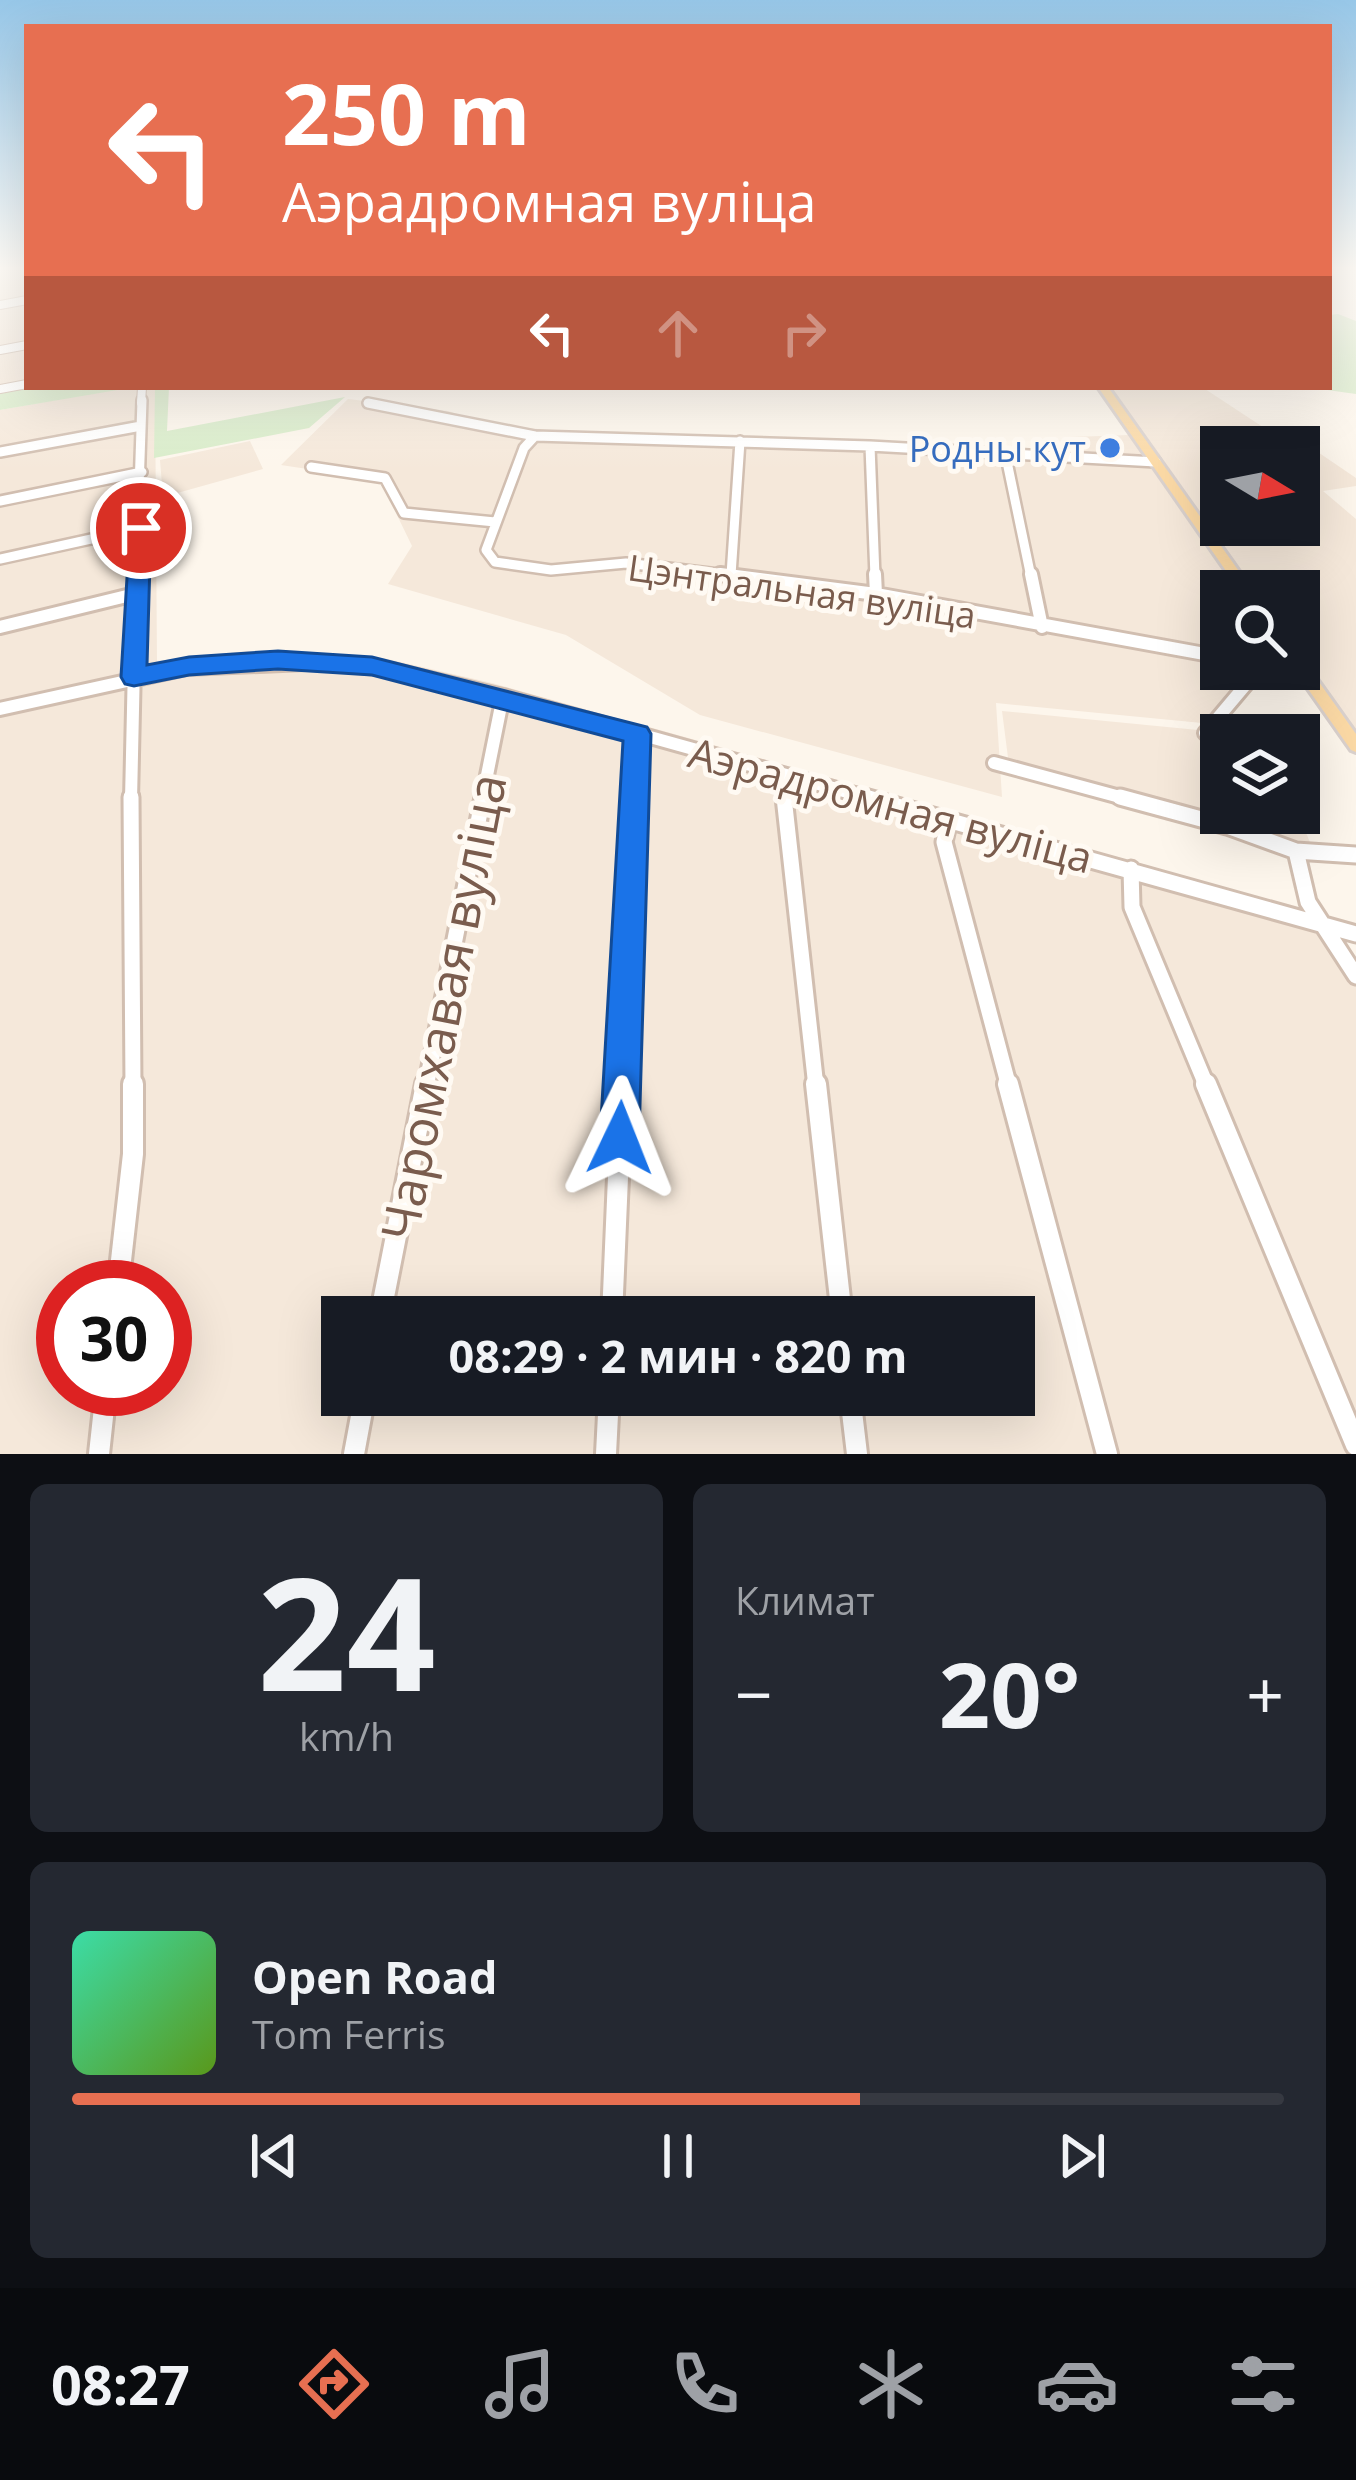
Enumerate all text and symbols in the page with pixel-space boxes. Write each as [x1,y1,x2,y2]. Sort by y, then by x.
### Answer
text: 250 m [282,55,530,170]
icon: left [84,72,240,228]
text: Аэрадромная вуліца [282,164,817,238]
icon: left [519,300,585,366]
icon: ahead [645,300,711,366]
icon: right [771,300,837,366]
place label: Родны кут [909,424,1086,473]
north arrow [1200,426,1320,546]
map controls [1200,426,1320,834]
marker: Родны кут [1097,435,1123,461]
pin [90,477,192,579]
icon: arrive [108,495,174,561]
street label: Цэнтральная вуліца [625,542,979,640]
button: search [1200,570,1320,690]
button: layers [1200,714,1320,834]
street label: Аэрадромная вуліца [683,723,1099,885]
street label: Чаромхавая вуліца [362,768,522,1246]
position arrow [557,1075,683,1201]
speed limit sign: 30 [36,1260,192,1416]
text: 08:29 · 2 мин · 820 m [449,1325,907,1386]
text: 24 [257,1524,436,1737]
text: Климат [735,1573,875,1626]
text: 20° [939,1632,1080,1754]
text: − [735,1648,773,1738]
text: + [1246,1648,1284,1738]
text: km/h [299,1709,394,1762]
text: Open Road [252,1946,497,2007]
text: Tom Ferris [252,2007,446,2060]
icon: previous [241,2123,307,2189]
icon: pause [645,2123,711,2189]
icon: next [1049,2123,1115,2189]
icon: directions [292,2342,376,2426]
icon: music [478,2342,562,2426]
icon: phone [663,2342,747,2426]
icon: climate [849,2342,933,2426]
icon: car [1035,2342,1119,2426]
icon: filters [1221,2342,1305,2426]
text: 08:27 [51,2347,190,2421]

